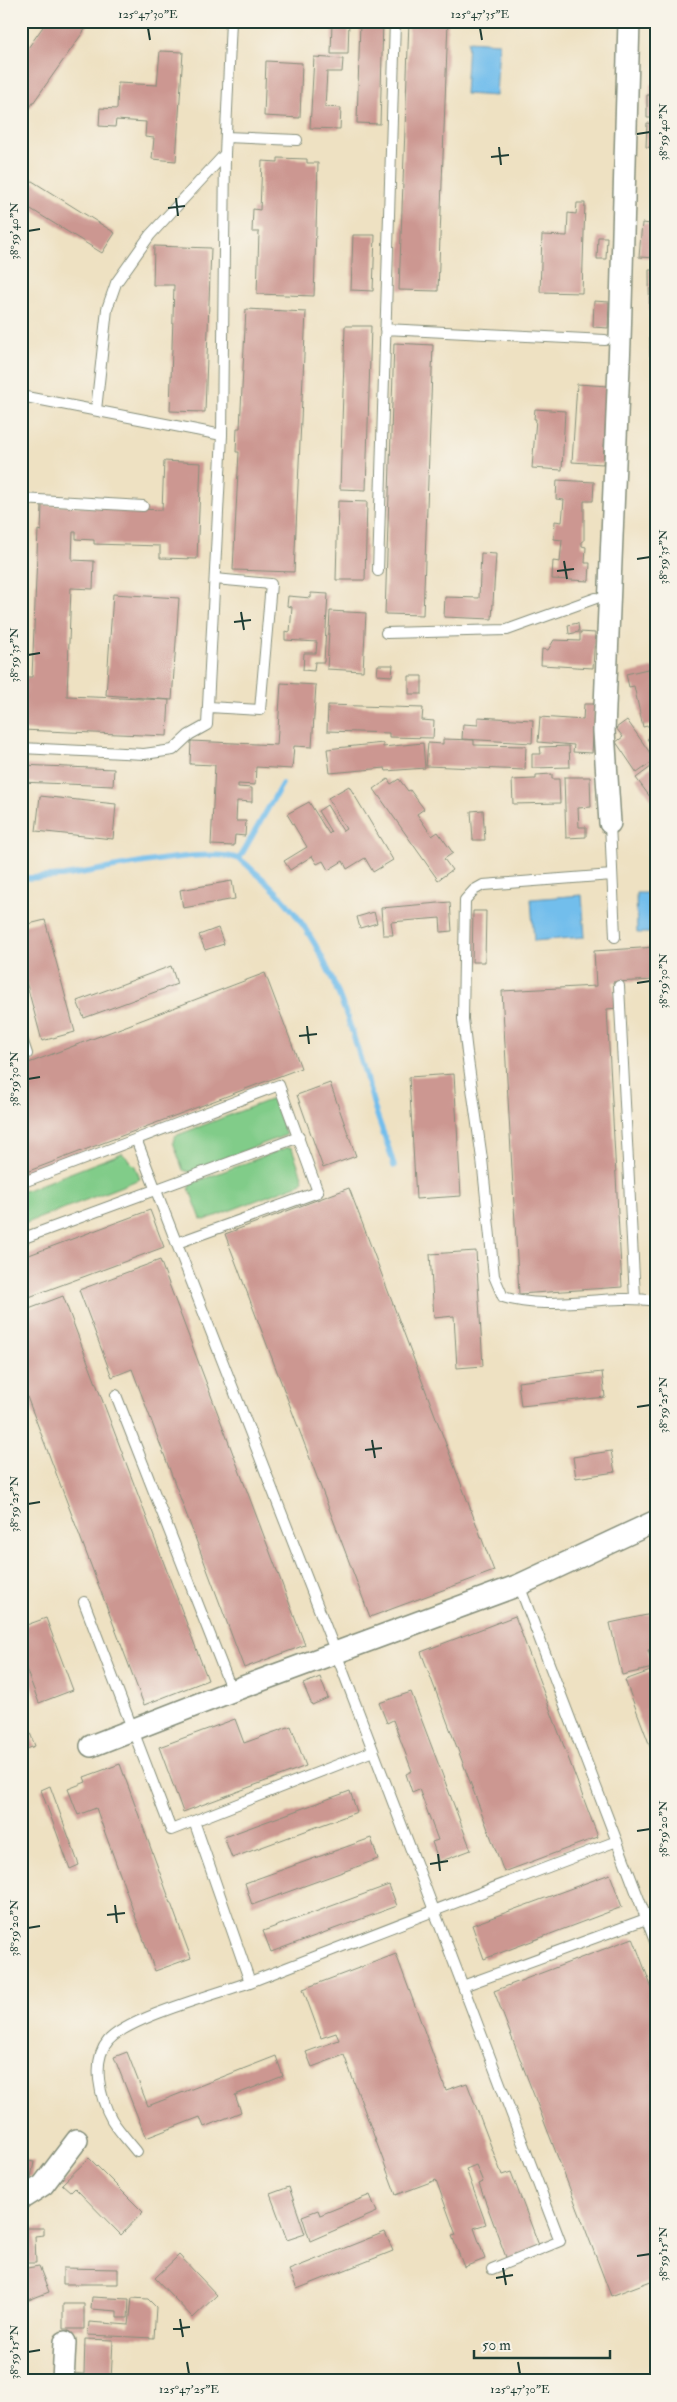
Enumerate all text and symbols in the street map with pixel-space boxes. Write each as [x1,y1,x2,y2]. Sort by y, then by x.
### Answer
text: 125°47'30"E [118,7,178,22]
text: 125°47'35"E [451,7,510,22]
text: 38°59'40"N [656,103,671,161]
text: 38°59'40"N [7,202,22,260]
text: 38°59'35"N [656,529,671,584]
text: 38°59'35"N [7,627,22,682]
text: 38°59'30"N [656,953,671,1009]
text: 38°59'30"N [7,1051,22,1107]
text: 38°59'25"N [656,1377,671,1433]
text: 38°59'25"N [7,1476,22,1532]
text: 38°59'20"N [656,1800,671,1858]
text: 38°59'20"N [7,1899,22,1957]
text: 38°59'15"N [656,2227,671,2281]
text: 38°59'15"N [7,2325,22,2379]
scale bar [474,2327,611,2359]
text: 50 m [482,2336,511,2355]
text: 125°47'25"E [159,2382,219,2397]
text: 125°47'30"E [490,2382,550,2397]

